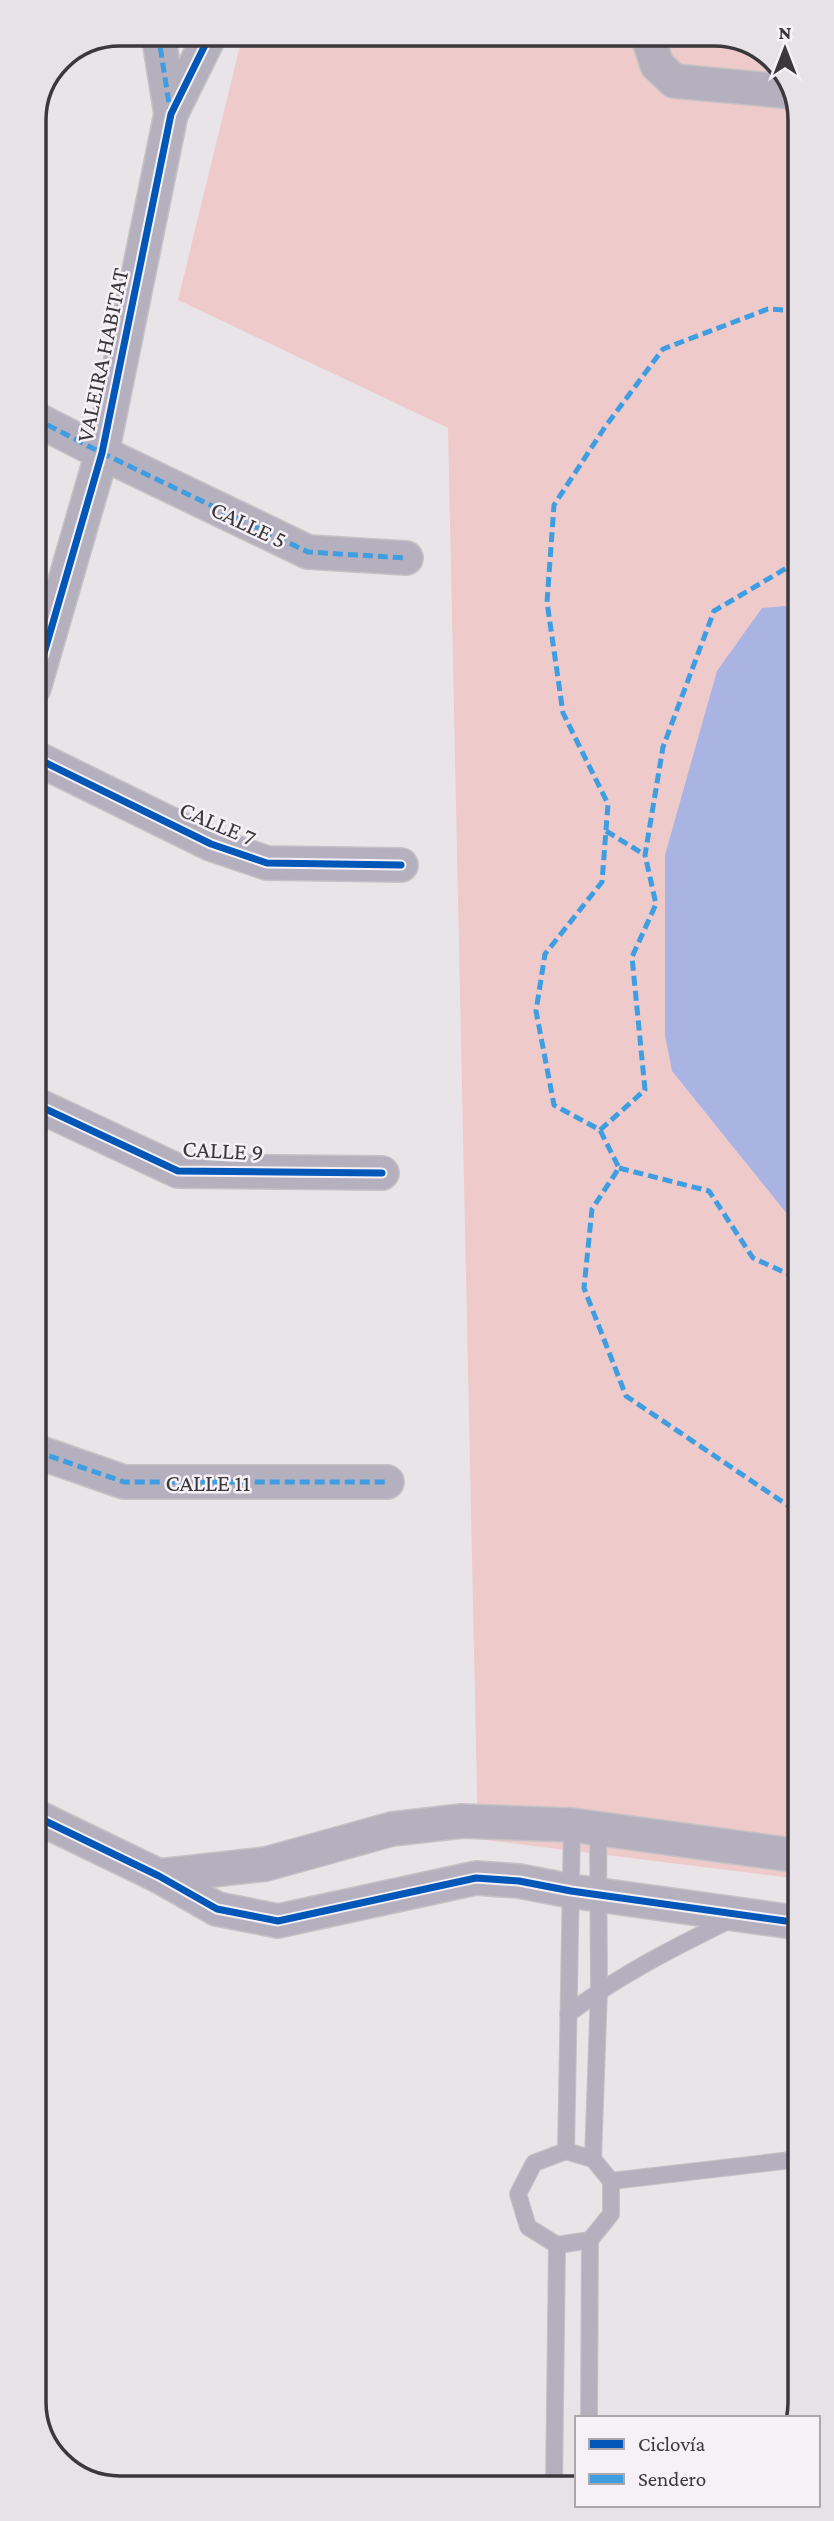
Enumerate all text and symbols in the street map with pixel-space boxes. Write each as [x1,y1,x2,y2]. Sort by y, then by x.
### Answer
north arrow [750,14,820,84]
text: N [779,22,792,43]
street label: VALEIRA HABITAT [70,265,134,445]
street label: CALLE 5 [207,495,291,553]
street label: CALLE 7 [176,795,260,851]
street label: CALLE 9 [182,1134,264,1166]
street label: CALLE 11 [166,1469,251,1496]
legend [575,2416,820,2507]
text: Ciclovía [638,2432,706,2456]
text: Sendero [638,2467,706,2491]

